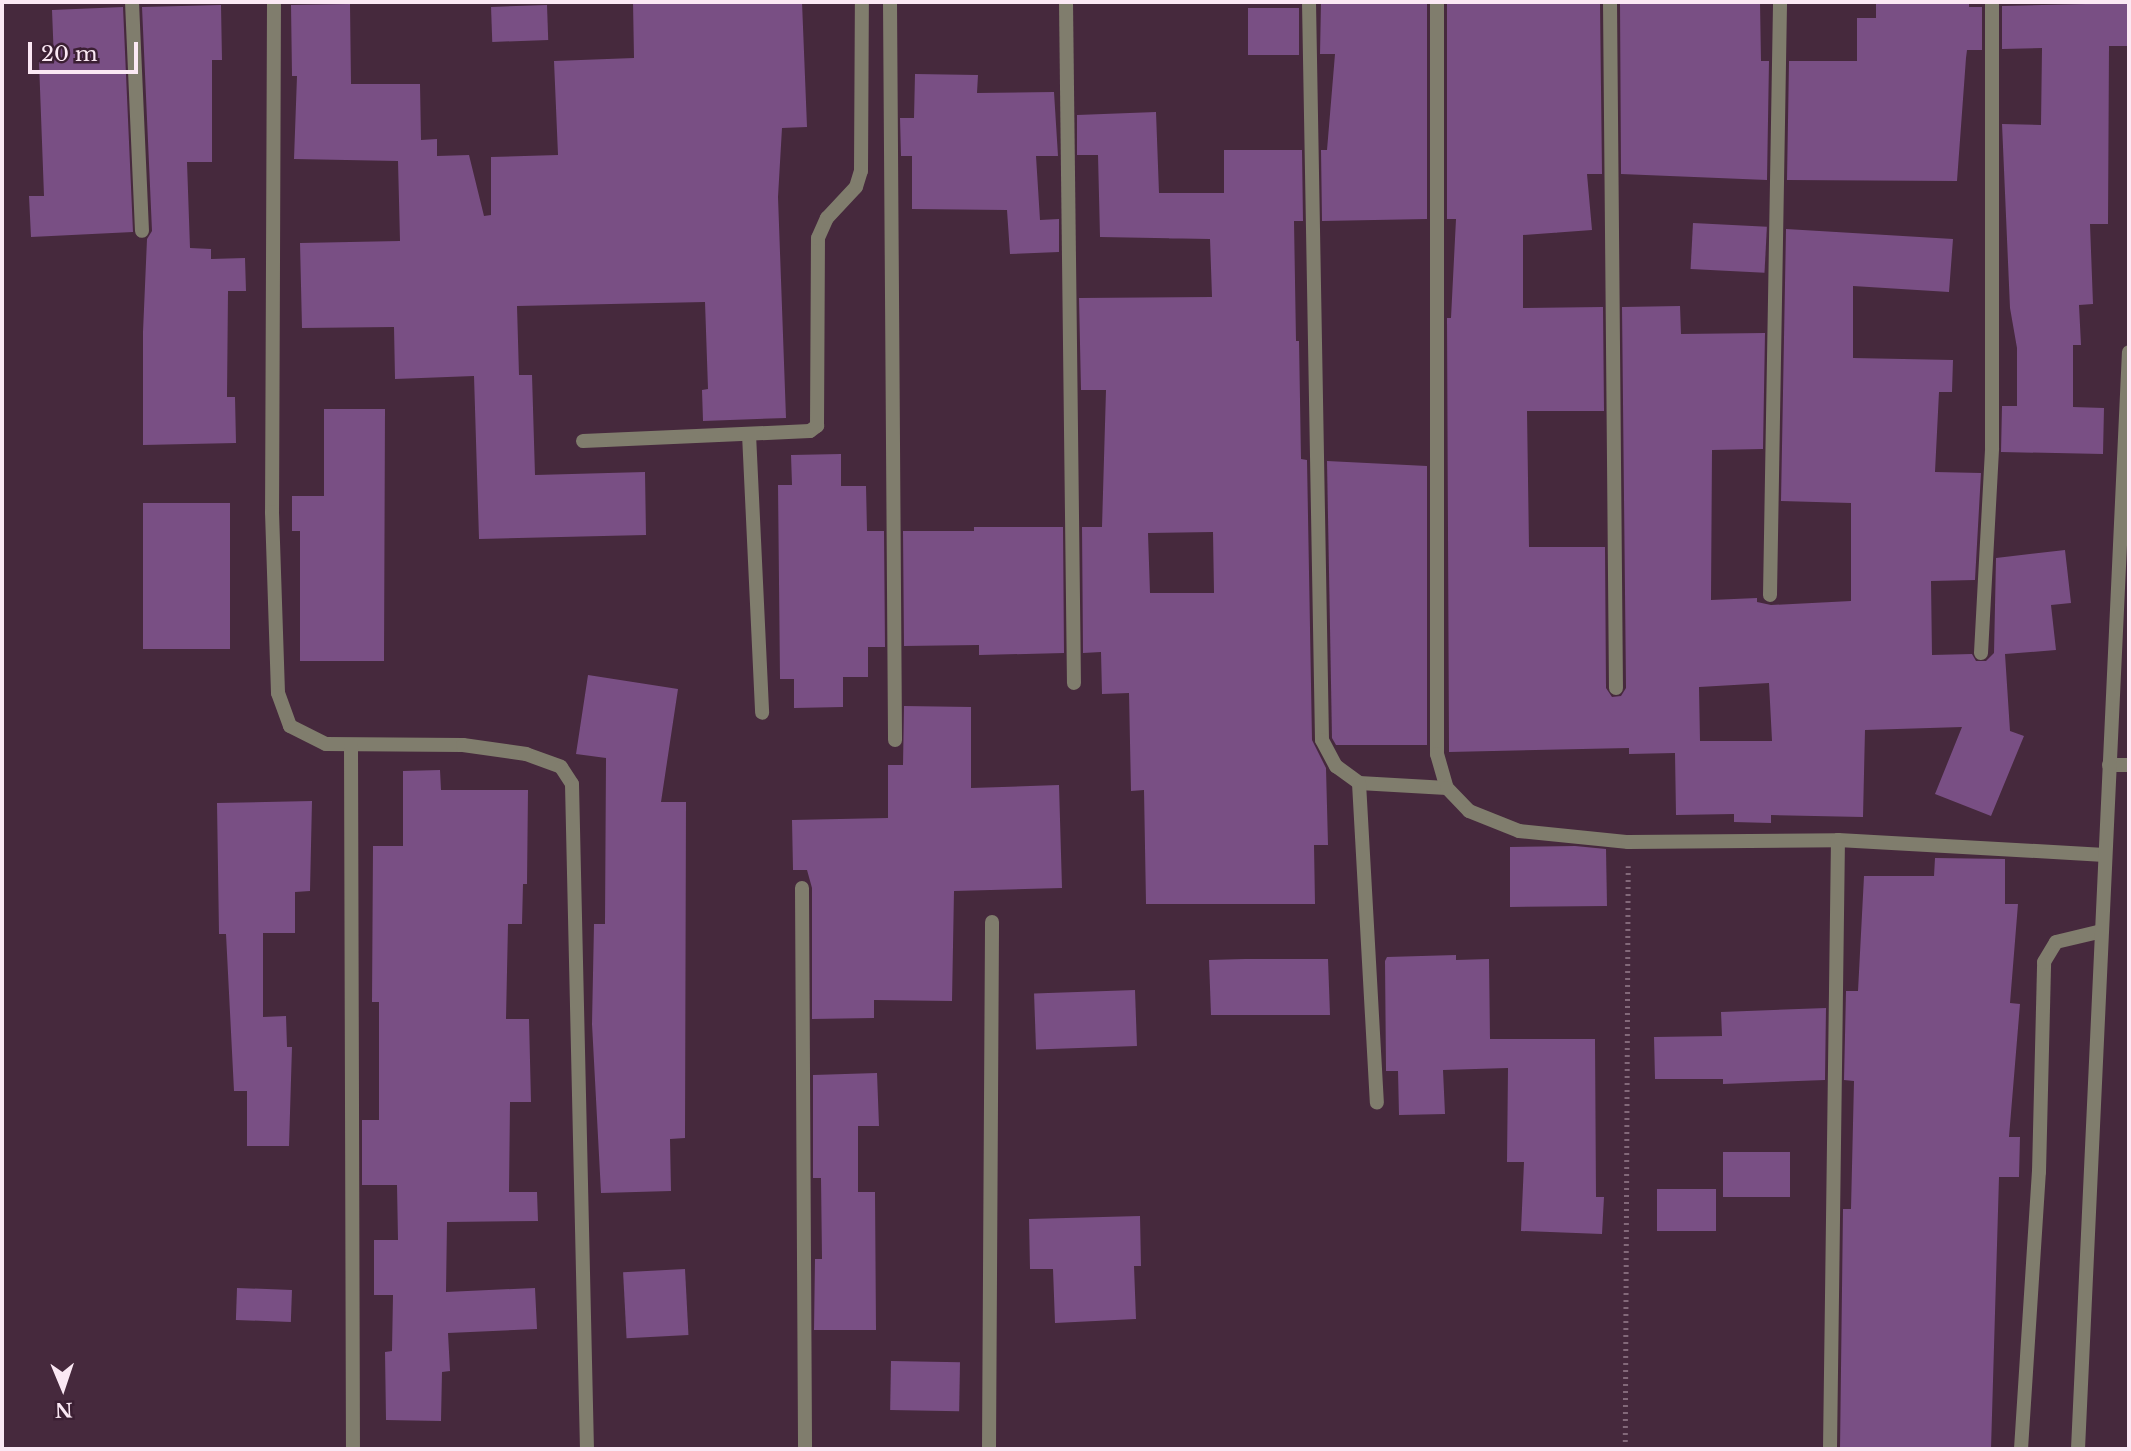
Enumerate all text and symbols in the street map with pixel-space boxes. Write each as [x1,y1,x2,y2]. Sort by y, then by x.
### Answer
scale bar [32,28,142,72]
text: 20 m [41,41,98,67]
north arrow [28,1353,98,1423]
text: N [54,1398,73,1421]

